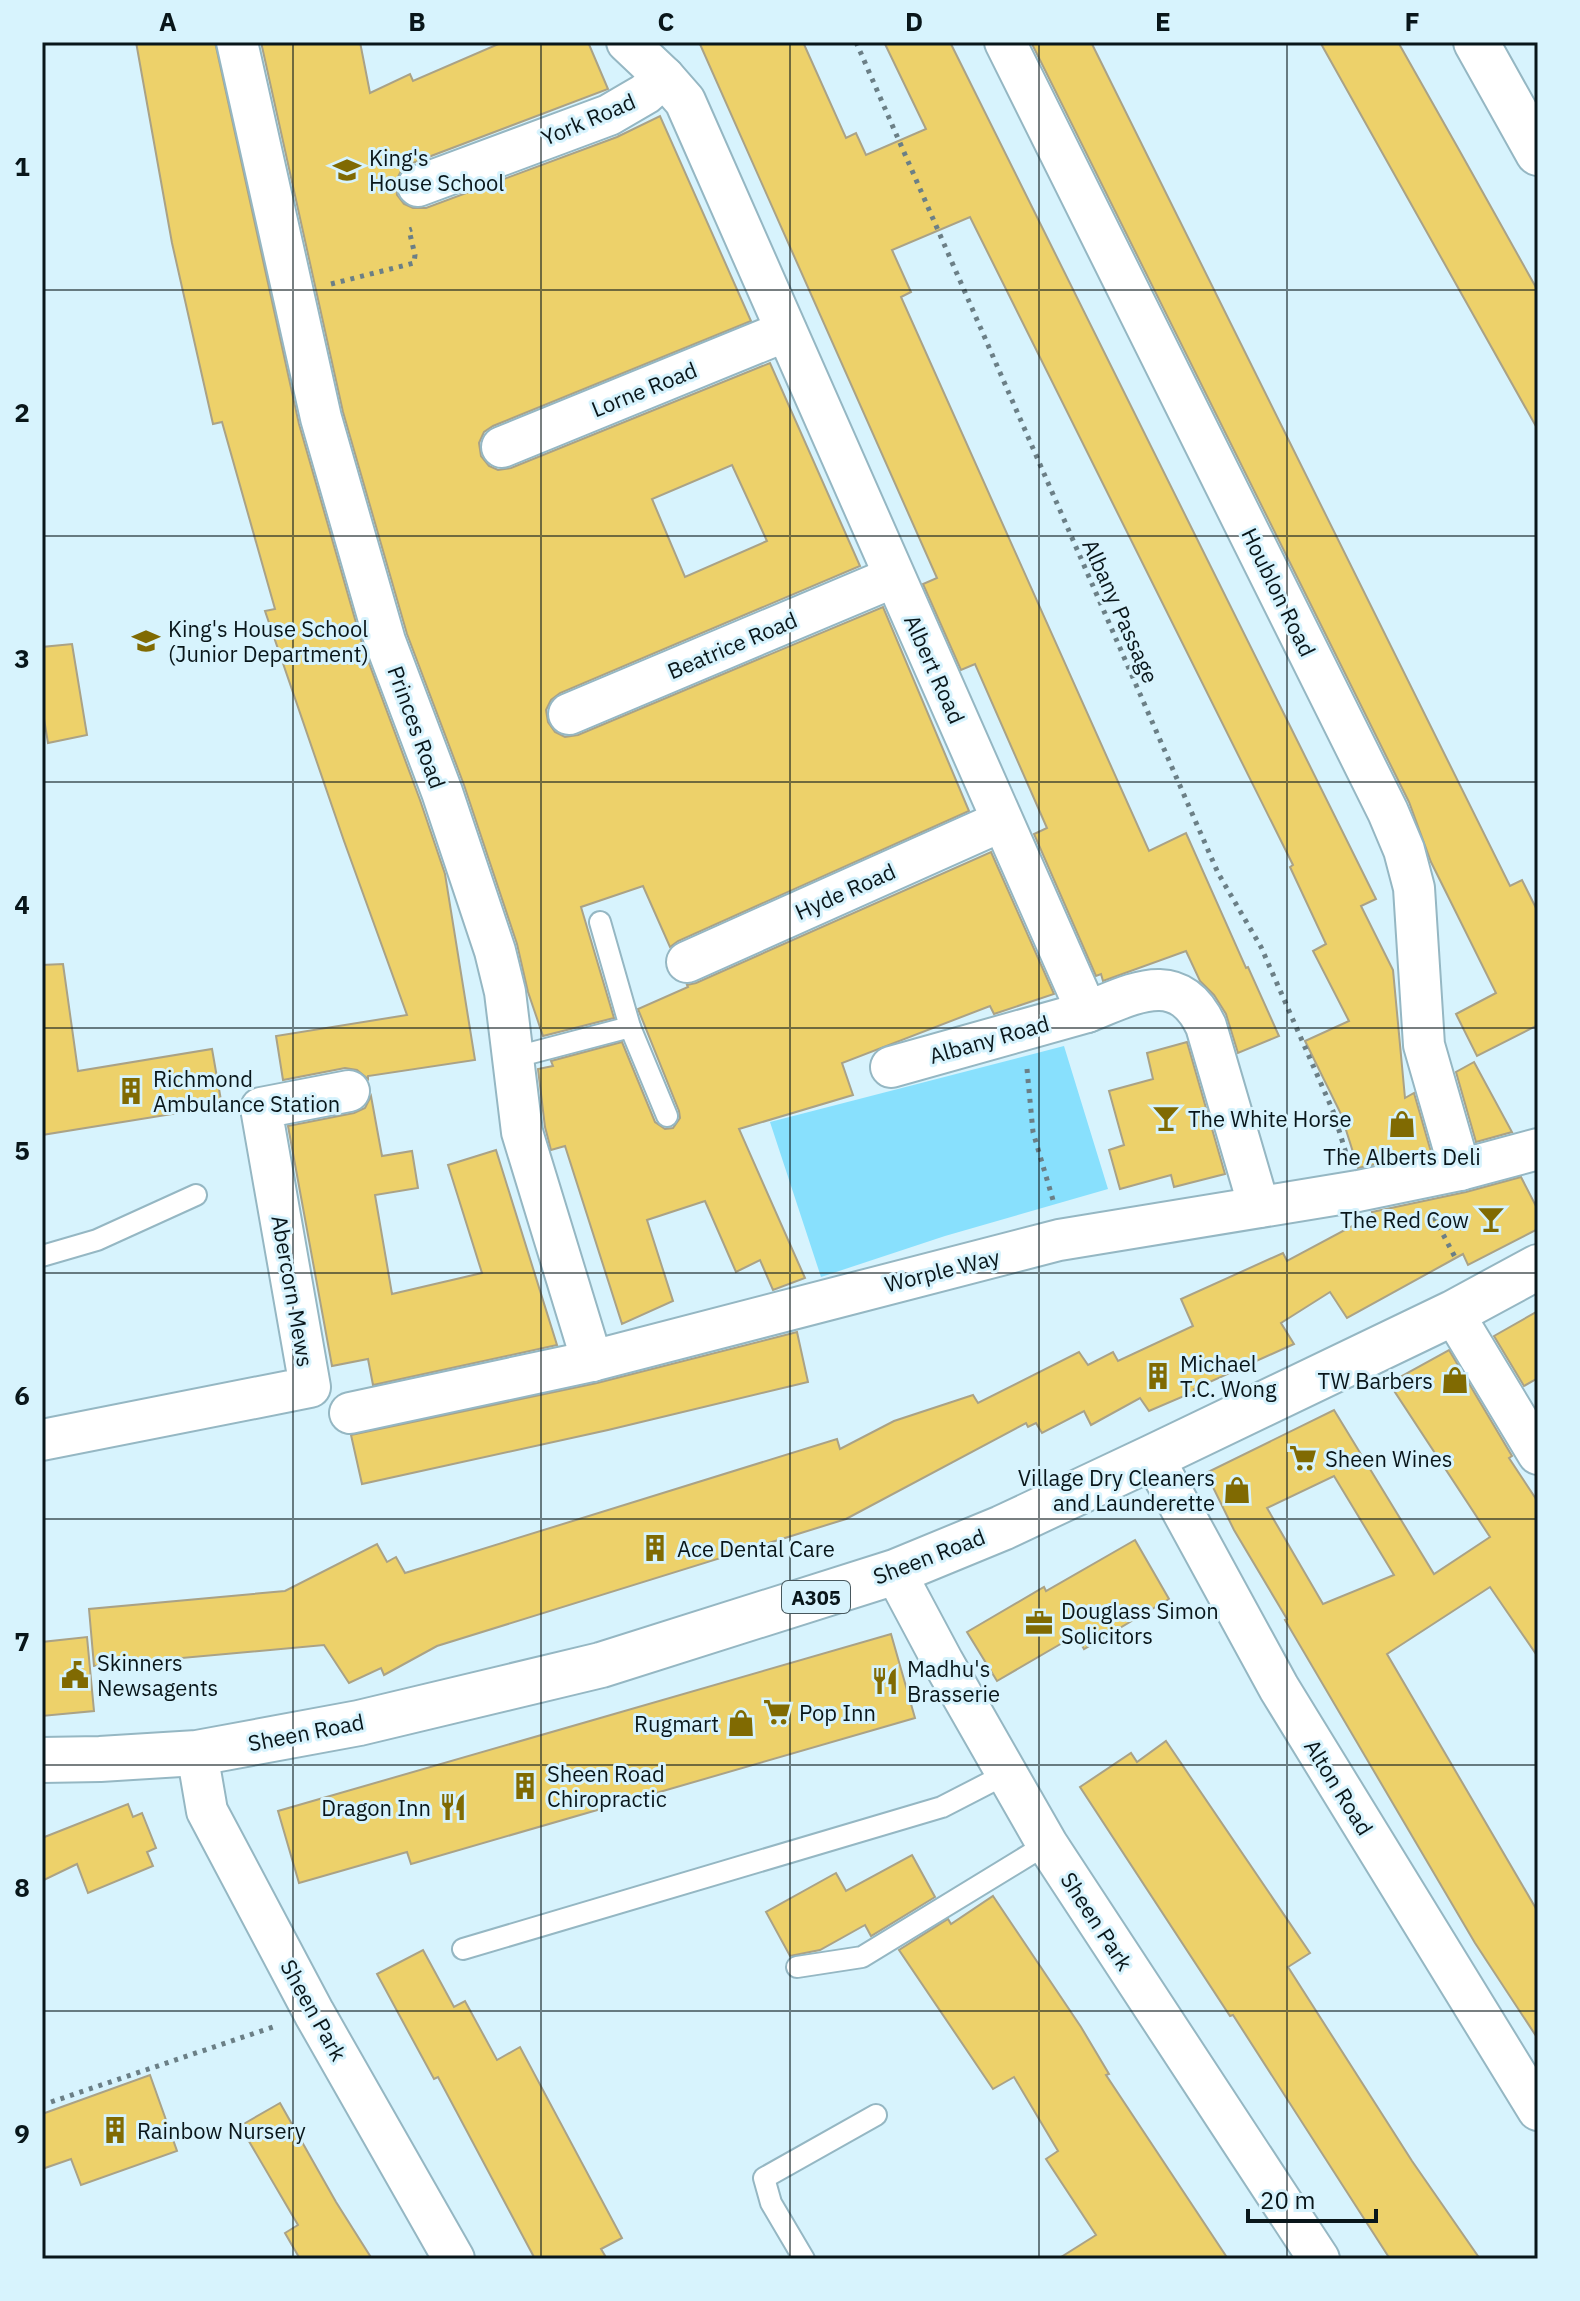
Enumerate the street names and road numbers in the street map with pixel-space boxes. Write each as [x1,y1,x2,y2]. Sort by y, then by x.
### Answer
street label: York Road [536,86,640,152]
street label: Lorne Road [587,355,701,423]
street label: Houblon Road [1235,523,1323,661]
street label: Albany Passage [1076,535,1166,687]
street label: Beatrice Road [663,605,801,685]
street label: Albert Road [898,610,972,728]
street label: Princes Road [381,662,453,792]
street label: Hyde Road [790,856,900,926]
street label: Albany Road [926,1008,1052,1070]
street label: Abercorn Mews [265,1213,321,1369]
street label: Worple Way [881,1242,1003,1298]
street label: Sheen Road [869,1521,989,1591]
road number: A305 [782,1581,850,1613]
street label: Sheen Road [245,1707,367,1757]
street label: Alton Road [1298,1733,1380,1841]
street label: Sheen Park [1054,1866,1140,1976]
street label: Sheen Park [274,1954,354,2066]

